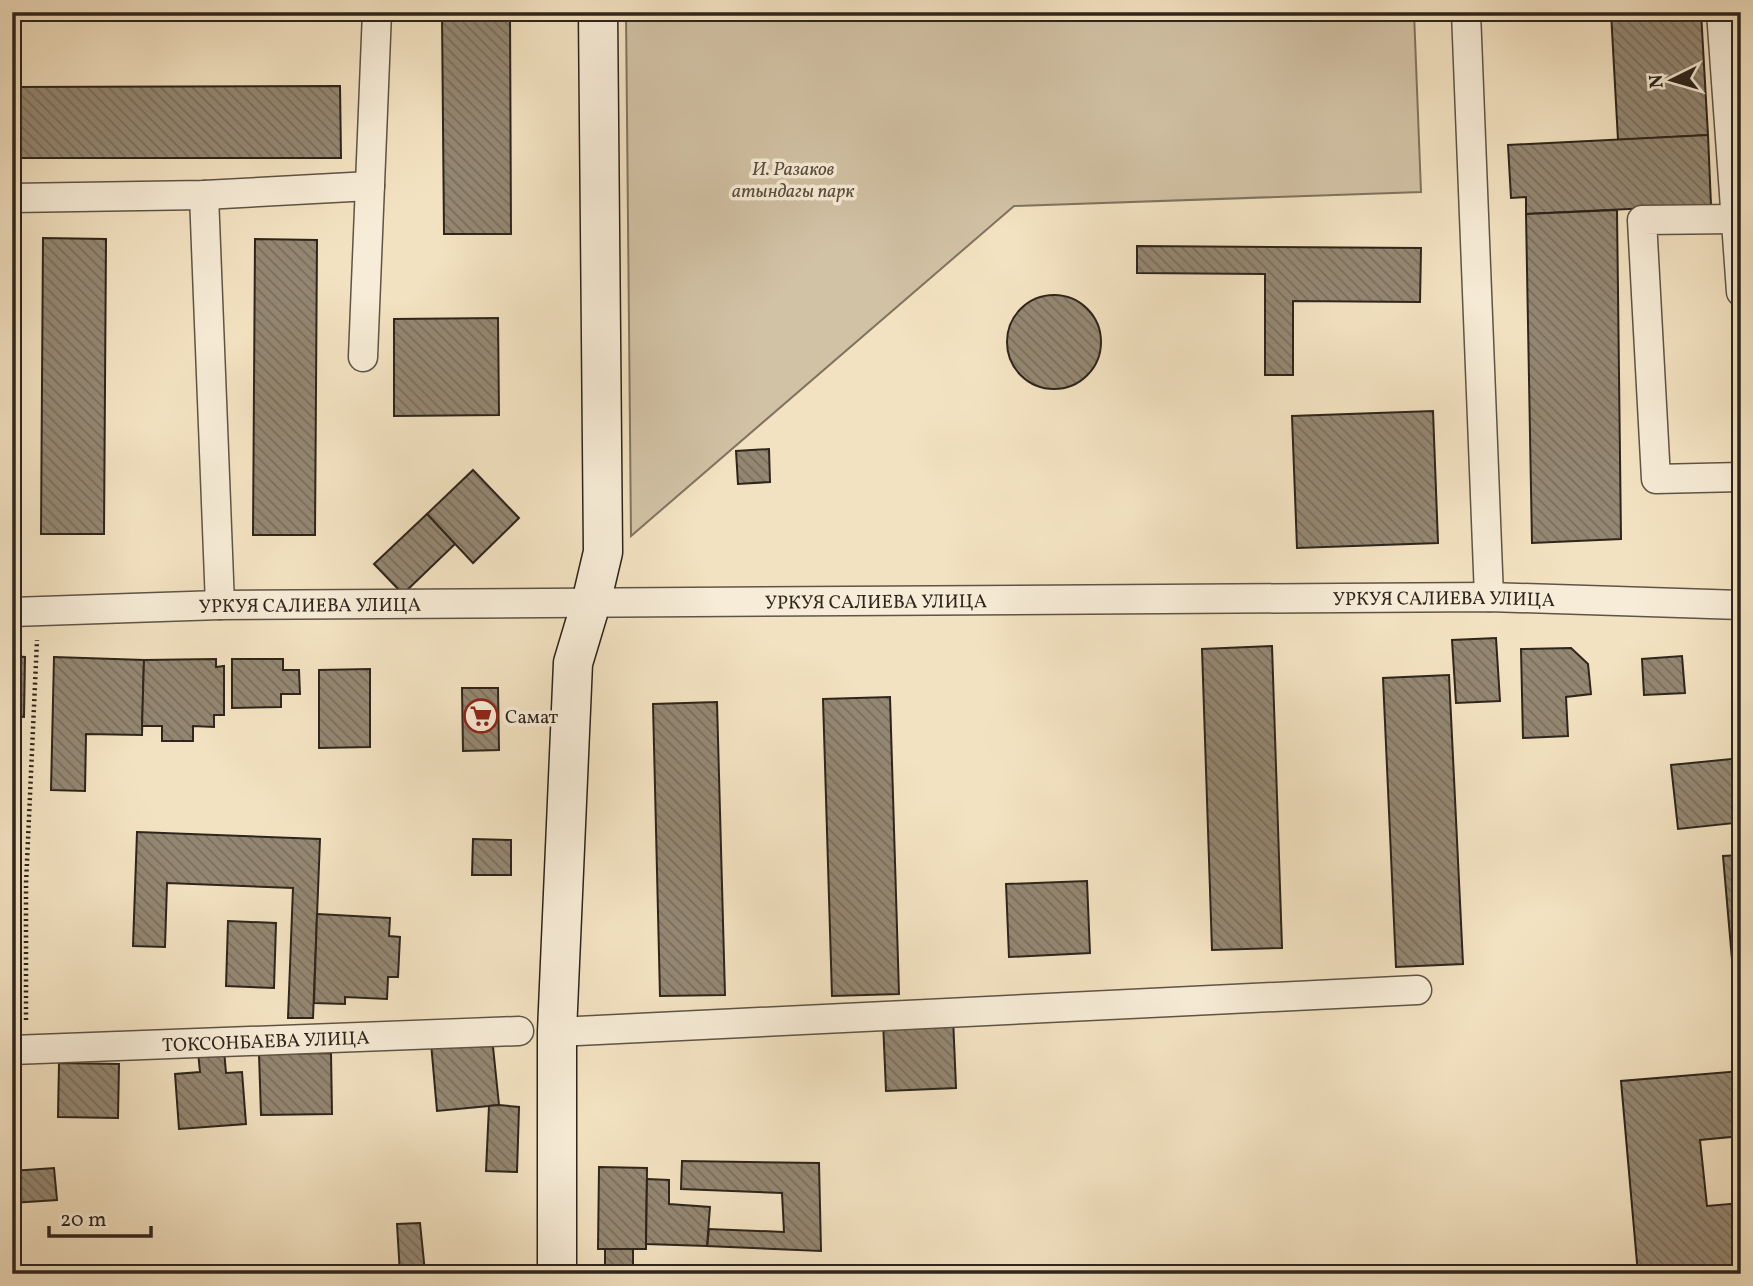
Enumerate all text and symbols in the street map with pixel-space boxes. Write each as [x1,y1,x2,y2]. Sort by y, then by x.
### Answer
north arrow [1638,46,1708,116]
text: N [1643,73,1671,89]
park label: И. Разаков атындагы парк [732,157,855,205]
street label: УРКУЯ САЛИЕВА УЛИЦА [1333,586,1555,614]
street label: УРКУЯ САЛИЕВА УЛИЦА [765,589,987,617]
street label: УРКУЯ САЛИЕВА УЛИЦА [198,593,421,621]
supermarket icon: Самат [462,697,500,735]
place label: Самат [505,705,558,731]
street label: ТОКСОНБАЕВА УЛИЦА [162,1026,370,1059]
scale bar [49,1195,150,1239]
text: 20 m [60,1206,106,1235]

